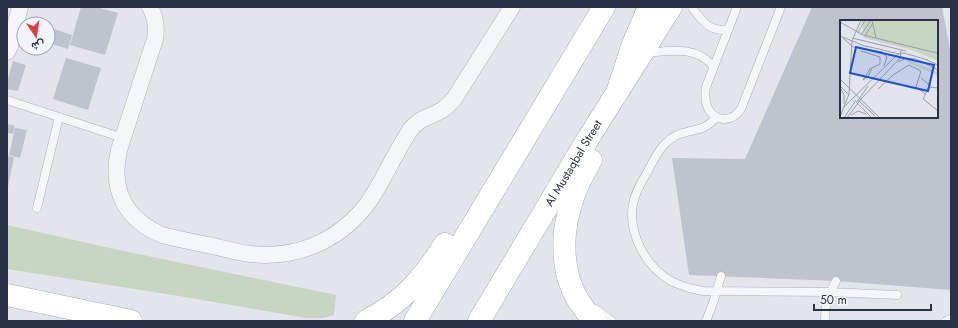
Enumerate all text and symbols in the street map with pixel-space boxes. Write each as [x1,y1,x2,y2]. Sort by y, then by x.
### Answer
north arrow [16,16,56,56]
inset map [840,20,938,118]
text: ش [30,36,46,55]
street label: Al Mustaqbal Street [540,116,607,210]
scale bar [814,286,931,312]
text: 50 m [820,291,847,309]

